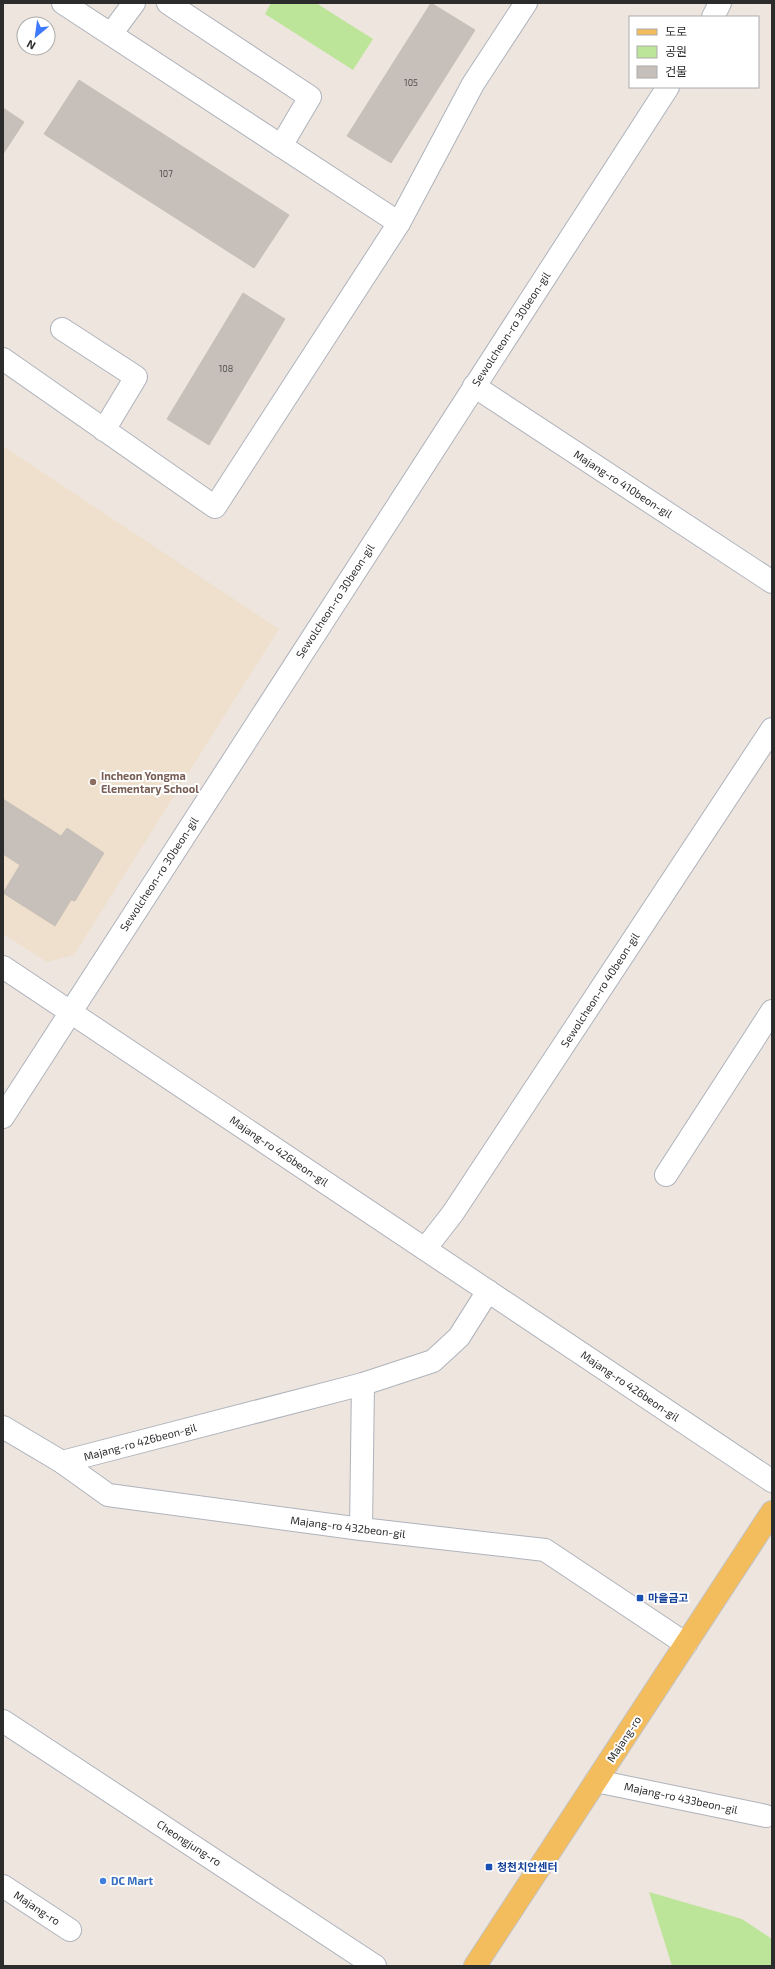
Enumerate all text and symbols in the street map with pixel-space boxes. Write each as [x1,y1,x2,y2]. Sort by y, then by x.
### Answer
north arrow [16,16,56,56]
legend [629,16,759,88]
text: 도로 [665,24,687,38]
text: N [24,38,38,53]
text: 공원 [665,44,687,58]
text: 건물 [665,64,687,78]
house number: 105 [404,77,418,88]
house number: 107 [159,168,173,179]
street label: Sewolcheon-ro 30beon-gil [469,269,553,388]
house number: 108 [219,363,233,374]
street label: Majang-ro 410beon-gil [571,447,675,521]
street label: Sewolcheon-ro 30beon-gil [293,541,377,660]
place label: Incheon Yongma Elementary School [101,769,199,796]
marker: Incheon Yongma Elementary School [88,777,98,787]
street label: Sewolcheon-ro 30beon-gil [117,814,201,933]
street label: Sewolcheon-ro 40beon-gil [558,929,642,1050]
street label: Majang-ro 426beon-gil [227,1113,332,1190]
street label: Majang-ro 426beon-gil [578,1348,683,1425]
street label: Majang-ro 426beon-gil [82,1420,199,1464]
street label: Majang-ro 432beon-gil [290,1513,407,1541]
place label: 마을금고 [648,1591,688,1604]
marker: 마을금고 [635,1593,645,1603]
street label: Majang-ro [604,1713,644,1765]
street label: Majang-ro 433beon-gil [623,1779,740,1817]
street label: Cheongjung-ro [154,1817,224,1869]
place label: 청천치안센터 [497,1860,558,1873]
marker: 청천치안센터 [484,1862,494,1872]
place label: DC Mart [111,1874,153,1887]
marker: DC Mart [98,1876,108,1886]
street label: Majang-ro [11,1888,63,1928]

